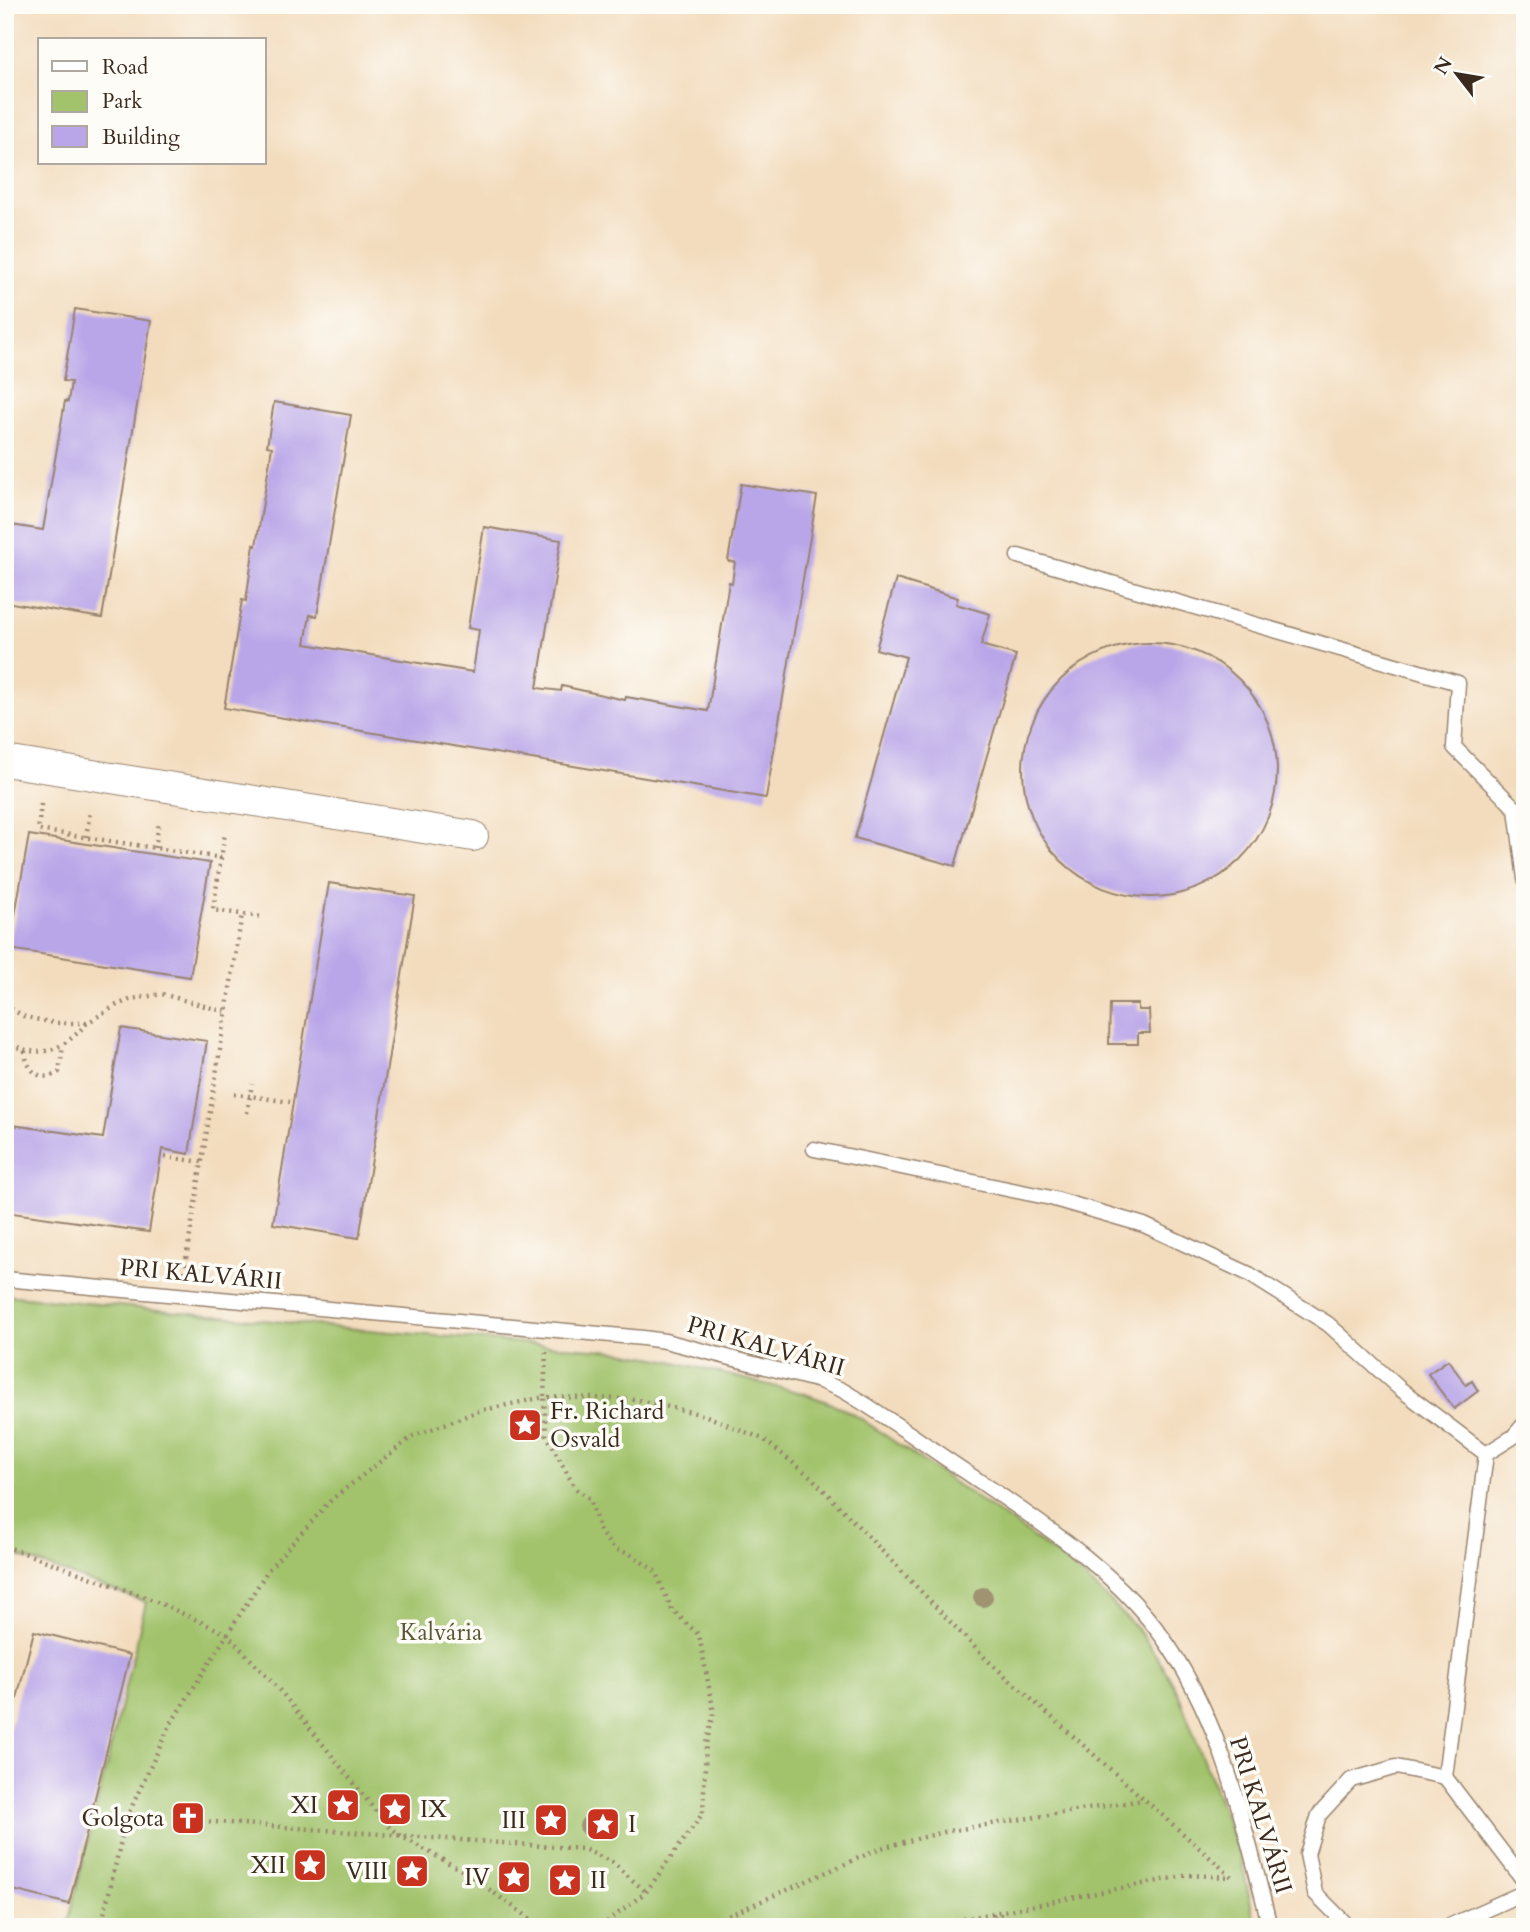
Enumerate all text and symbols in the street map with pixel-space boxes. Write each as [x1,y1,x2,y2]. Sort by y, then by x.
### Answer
legend [38,38,266,164]
north arrow [1422,38,1492,108]
text: N [1428,52,1459,80]
text: Road [102,53,148,82]
text: Park [102,87,143,116]
text: Building [102,123,180,152]
street label: PRI KALVÁRII [119,1251,283,1298]
street label: PRI KALVÁRII [683,1308,849,1385]
place label: Fr. Richard Osvald [550,1395,665,1456]
place icon: Fr. Richard Osvald [506,1406,544,1444]
park label: Kalvária [400,1616,483,1649]
street label: PRI KALVÁRII [1221,1733,1300,1898]
place icon: XI [324,1786,362,1824]
place label: XI [291,1789,318,1822]
place icon: IX [376,1790,414,1828]
place label: IX [420,1793,447,1826]
church icon: Golgota [169,1799,207,1837]
place icon: III [532,1801,570,1839]
place label: Golgota [82,1802,165,1835]
place label: III [501,1804,526,1837]
place icon: I [584,1805,622,1843]
place label: I [628,1808,636,1841]
place icon: XII [291,1846,329,1884]
place label: XII [251,1849,286,1882]
place icon: VIII [393,1852,431,1890]
place label: VIII [346,1855,388,1888]
place icon: IV [495,1858,533,1896]
place label: IV [464,1861,490,1894]
place icon: II [546,1861,584,1899]
place label: II [590,1864,606,1897]

